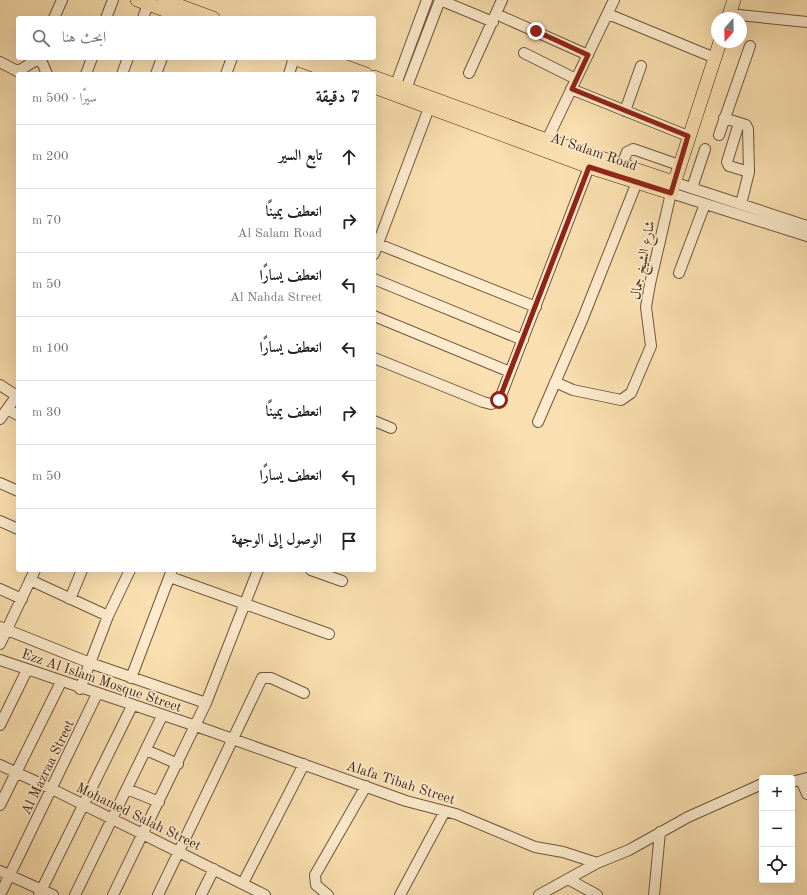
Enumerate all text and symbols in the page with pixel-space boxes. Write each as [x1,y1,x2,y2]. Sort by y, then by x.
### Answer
north arrow [711,12,747,48]
search box [16,16,376,60]
route end [527,22,545,40]
icon: search [30,27,52,49]
text: ابحث هنا [62,31,106,46]
text: 7 دقيقة [316,89,360,106]
text: سيرًا · 500 m [32,92,97,105]
street label: Al Salam Road [548,131,639,173]
icon: ahead [338,146,360,168]
text: تابع السير [279,149,322,164]
text: 200 m [32,150,69,163]
text: انعطف يمينًا [266,205,322,220]
icon: right [338,210,360,232]
text: 70 m [32,214,61,227]
street label: شارع الشيخ جمال [628,220,662,302]
text: Al Salam Road [238,227,322,240]
text: انعطف يسارًا [260,269,322,284]
icon: left [338,274,360,296]
text: 50 m [32,278,61,291]
text: Al Nahda Street [230,291,322,304]
icon: left [338,338,360,360]
text: انعطف يسارًا [260,341,322,356]
text: 100 m [32,342,69,355]
route start [490,391,508,409]
icon: right [338,402,360,424]
text: انعطف يمينًا [266,405,322,420]
text: 30 m [32,406,61,419]
icon: left [338,466,360,488]
text: انعطف يسارًا [260,469,322,484]
text: 50 m [32,470,61,483]
icon: arrive [338,530,360,552]
text: الوصول إلى الوجهة [231,533,322,548]
street label: Ezz Al Islam Mosque Street [20,647,184,715]
street label: Al Mazraa Street [19,718,77,817]
street label: Alafa Tibah Street [345,759,457,807]
map controls [759,775,795,883]
button: + [759,775,795,811]
street label: Mohamed Salah Street [74,781,203,853]
button: − [759,811,795,847]
button: locate [759,847,795,883]

